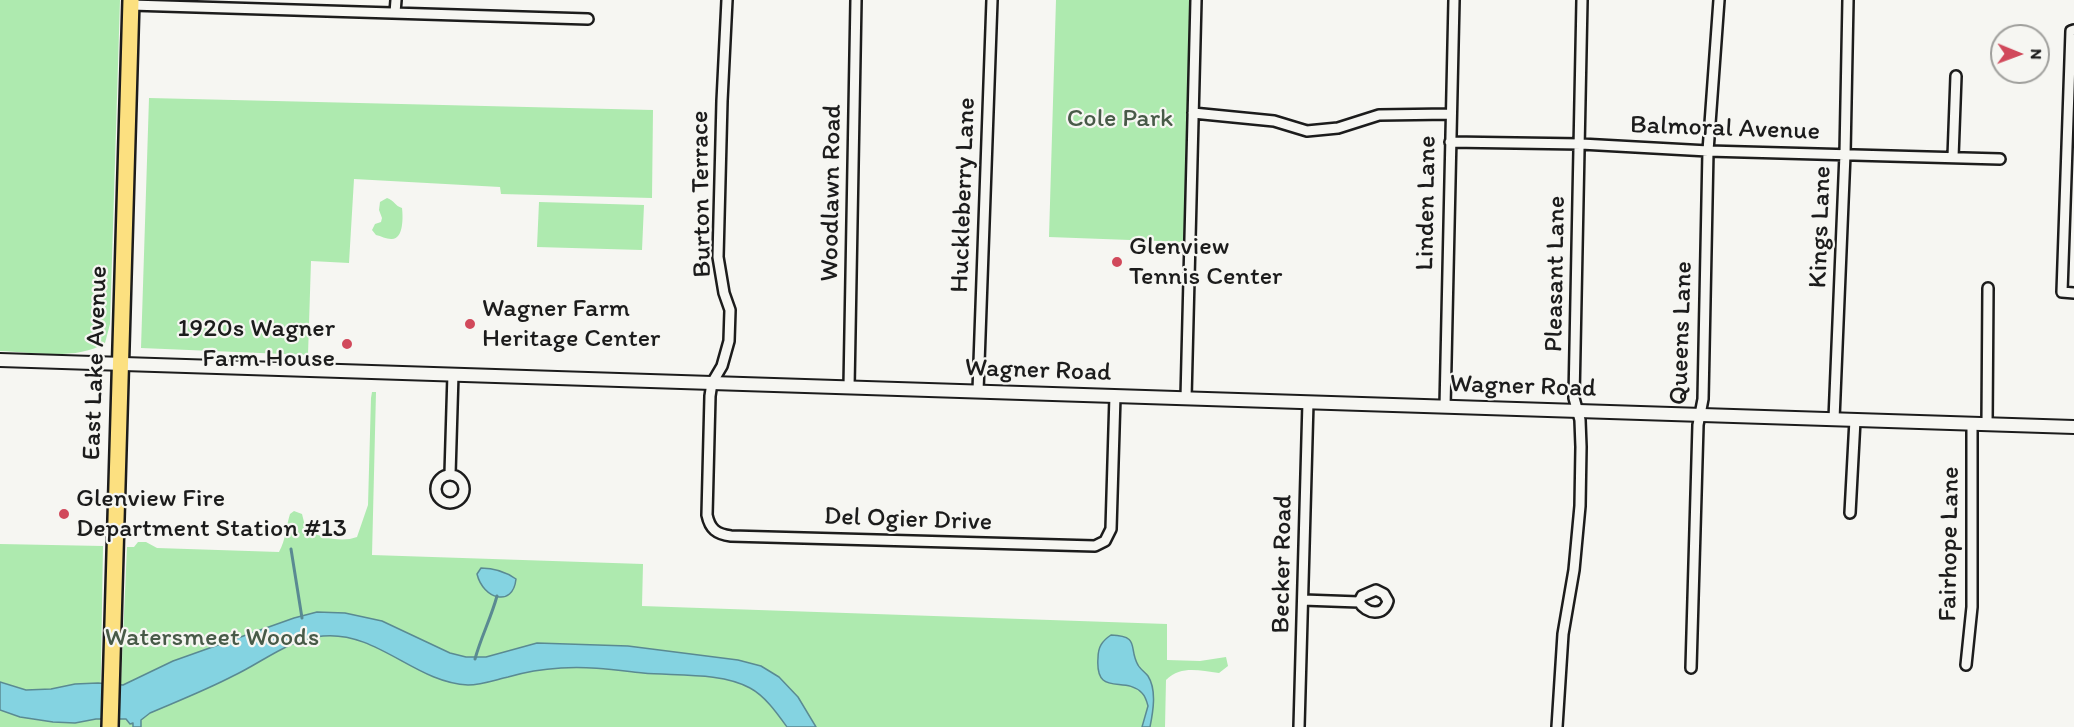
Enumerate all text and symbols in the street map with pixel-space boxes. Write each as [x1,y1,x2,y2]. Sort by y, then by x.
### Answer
north arrow [1990,24,2050,84]
text: N [2027,49,2046,60]
street label: Huckleberry Lane [945,97,983,293]
park label: Cole Park [1067,103,1173,135]
street label: Woodlawn Road [815,104,849,282]
street label: Burton Terrace [685,110,719,278]
street label: Balmoral Avenue [1629,110,1821,148]
street label: Linden Lane [1410,135,1444,271]
street label: Kings Lane [1803,165,1839,289]
street label: Pleasant Lane [1539,195,1573,353]
place label: Glenview Tennis Center [1129,231,1282,292]
marker: Glenview Tennis Center [1110,255,1124,269]
street label: Queens Lane [1664,261,1700,405]
street label: East Lake Avenue [77,265,115,461]
place label: Wagner Farm Heritage Center [482,293,660,354]
place label: 1920s Wagner Farm House [178,313,335,374]
marker: Wagner Farm Heritage Center [463,317,477,331]
marker: 1920s Wagner Farm House [340,337,354,351]
street label: Wagner Road [964,353,1112,389]
street label: Wagner Road [1449,369,1597,405]
street label: Fairhope Lane [1933,466,1967,622]
place label: Glenview Fire Department Station #13 [76,483,347,544]
street label: Becker Road [1266,494,1300,634]
street label: Del Ogier Drive [823,501,993,539]
marker: Glenview Fire Department Station #13 [57,507,71,521]
park label: Watersmeet Woods [105,622,319,654]

